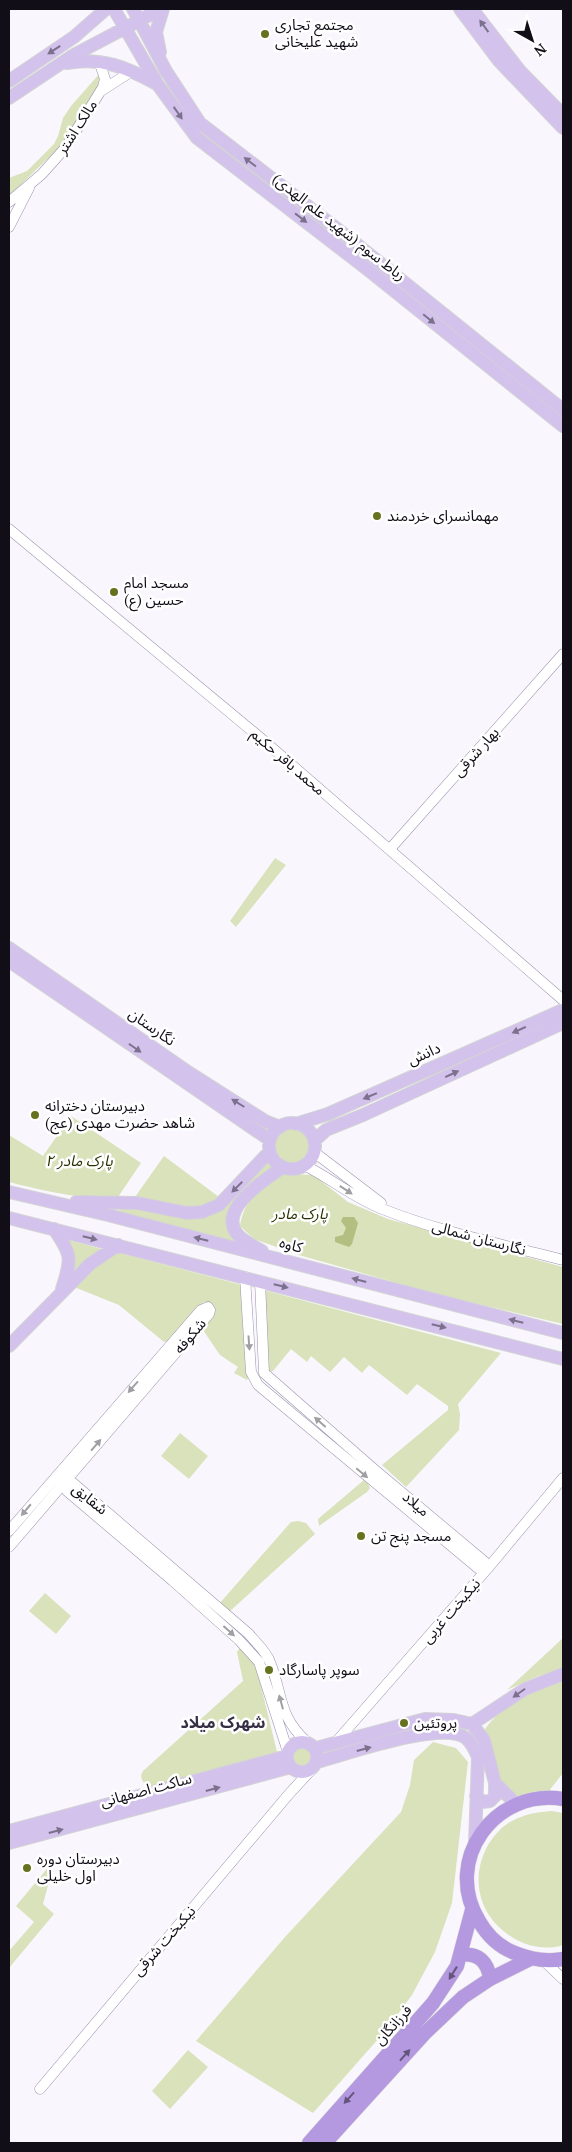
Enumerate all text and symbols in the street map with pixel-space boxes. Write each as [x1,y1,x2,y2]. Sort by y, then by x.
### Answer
place label: مجتمع تجاری شهید علیخانی [275,14,358,51]
north arrow [507,15,557,65]
one-way arrow [479,19,489,33]
marker: مجتمع تجاری شهید علیخانی [259,28,271,40]
text: N [530,40,551,61]
one-way arrow [48,46,61,55]
street label: مالک اشتر [51,95,101,158]
one-way arrow [173,107,183,120]
one-way arrow [244,157,257,168]
street label: رباط سوم (شهید علم الهدی) [268,168,410,286]
one-way arrow [294,213,308,223]
one-way arrow [422,313,435,324]
place label: مهمانسرای خردمند [387,505,499,525]
marker: مهمانسرای خردمند [371,510,383,522]
place label: مسجد امام حسین (ع) [124,572,189,612]
marker: مسجد امام حسین (ع) [108,586,120,598]
street label: بهار شرقی [448,722,503,780]
street label: محمد باقر حکیم [246,723,330,801]
street label: نگارستان [125,1003,180,1050]
one-way arrow [512,1026,526,1034]
street label: دانش [404,1037,443,1069]
one-way arrow [129,1043,142,1053]
one-way arrow [445,1070,459,1078]
one-way arrow [363,1092,377,1100]
place label: دبیرستان دخترانه شاهد حضرت مهدی (عج) [45,1095,195,1135]
one-way arrow [231,1099,244,1108]
marker: دبیرستان دخترانه شاهد حضرت مهدی (عج) [29,1109,41,1121]
park label: پارک مادر ۲ [45,1150,113,1171]
one-way arrow [232,1181,244,1193]
one-way arrow [339,1185,353,1195]
park label: پارک مادر [271,1203,328,1224]
street label: نگارستان شمالی [430,1215,528,1259]
street label: کاوه [277,1231,306,1257]
one-way arrow [82,1234,98,1242]
one-way arrow [194,1235,209,1243]
one-way arrow [351,1276,366,1284]
one-way arrow [274,1283,289,1291]
street label: شکوفه [169,1313,210,1357]
one-way arrow [508,1317,523,1325]
one-way arrow [431,1322,447,1330]
one-way arrow [246,1335,254,1351]
one-way arrow [127,1381,139,1393]
one-way arrow [313,1416,326,1427]
one-way arrow [90,1439,102,1451]
one-way arrow [356,1467,369,1478]
street label: شقایق [68,1478,113,1520]
street label: میلاد [399,1486,434,1520]
one-way arrow [21,1503,32,1516]
place label: مسجد پنج تن [371,1525,451,1548]
marker: مسجد پنج تن [355,1530,367,1542]
street label: نیکبخت غربی [416,1574,484,1647]
one-way arrow [222,1625,235,1636]
place label: سوپر پاسارگاد [279,1659,360,1680]
marker: سوپر پاسارگاد [263,1664,275,1676]
one-way arrow [512,1688,526,1698]
one-way arrow [277,1695,285,1710]
district label: شهرک میلاد [181,1711,265,1733]
place label: پروتئین [414,1712,457,1733]
marker: پروتئین [398,1717,410,1729]
one-way arrow [357,1745,372,1753]
street label: ساکت اصفهانی [98,1767,194,1811]
one-way arrow [205,1784,220,1792]
one-way arrow [48,1826,63,1834]
place label: دبیرستان دوره اول خلیلی [37,1848,120,1885]
marker: دبیرستان دوره اول خلیلی [21,1862,33,1874]
street label: نیکبخت شرقی [127,1901,199,1980]
one-way arrow [448,1966,457,1980]
street label: فرزانگان [369,2000,416,2049]
one-way arrow [399,2049,410,2062]
one-way arrow [344,2092,355,2105]

